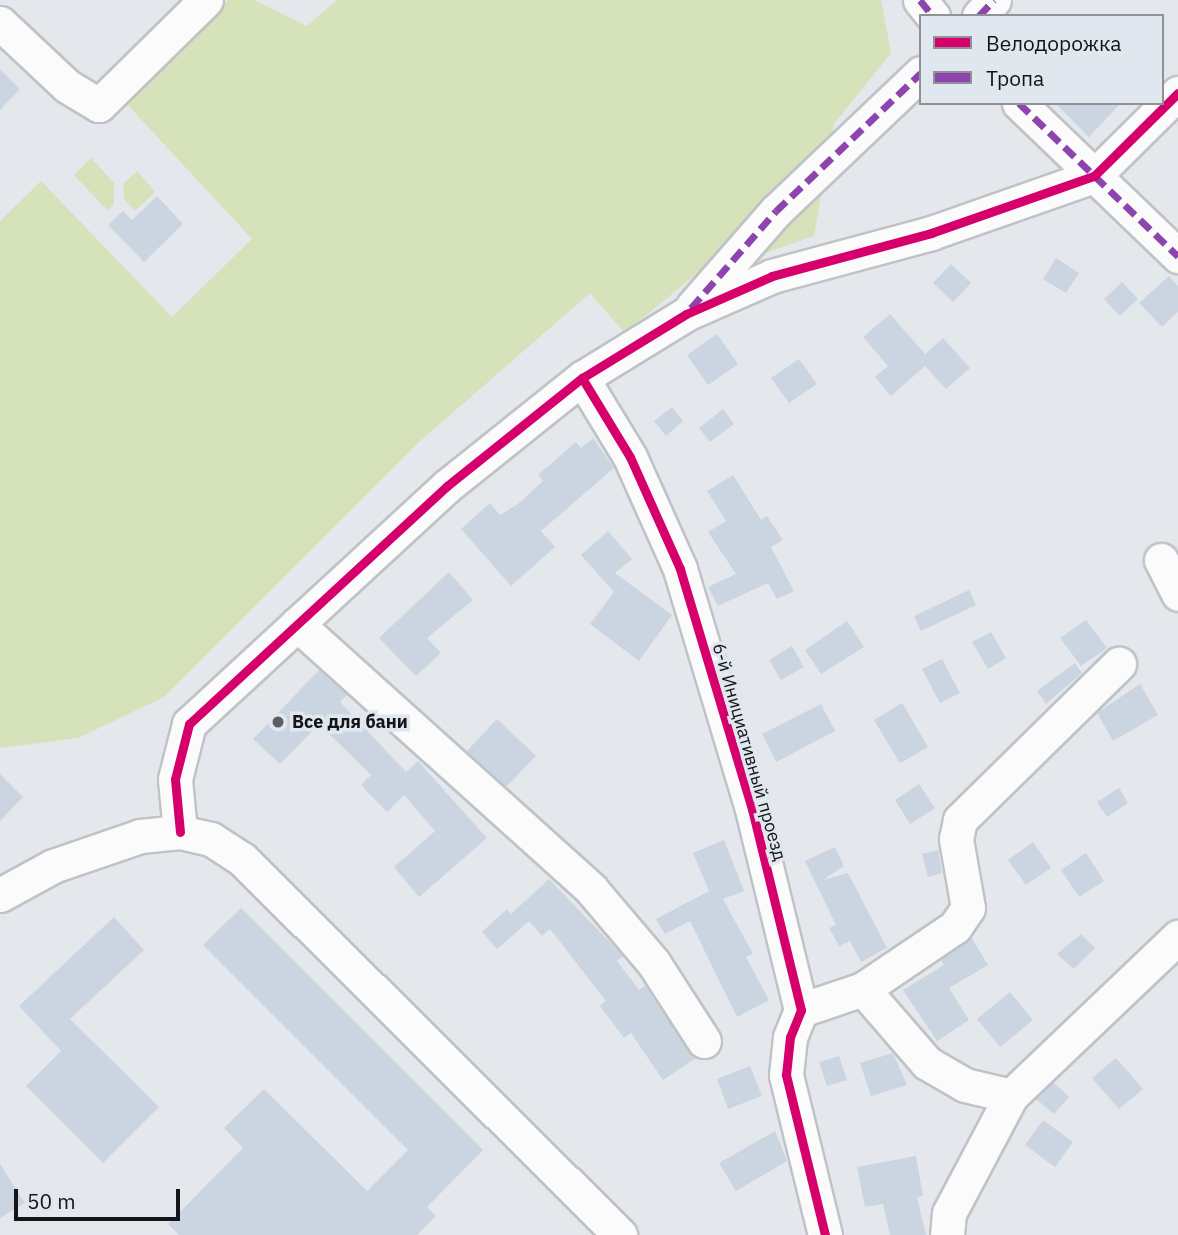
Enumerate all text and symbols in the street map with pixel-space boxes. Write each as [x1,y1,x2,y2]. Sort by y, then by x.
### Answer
legend [919,14,1164,105]
text: Велодорожка [986,29,1121,57]
text: Тропа [986,64,1044,92]
street label: 6-й Инициативный проезд [708,641,790,863]
place label: Все для бани [292,711,408,733]
marker: Все для бани [270,714,286,730]
scale bar [18,1176,184,1220]
text: 50 m [27,1187,76,1215]

